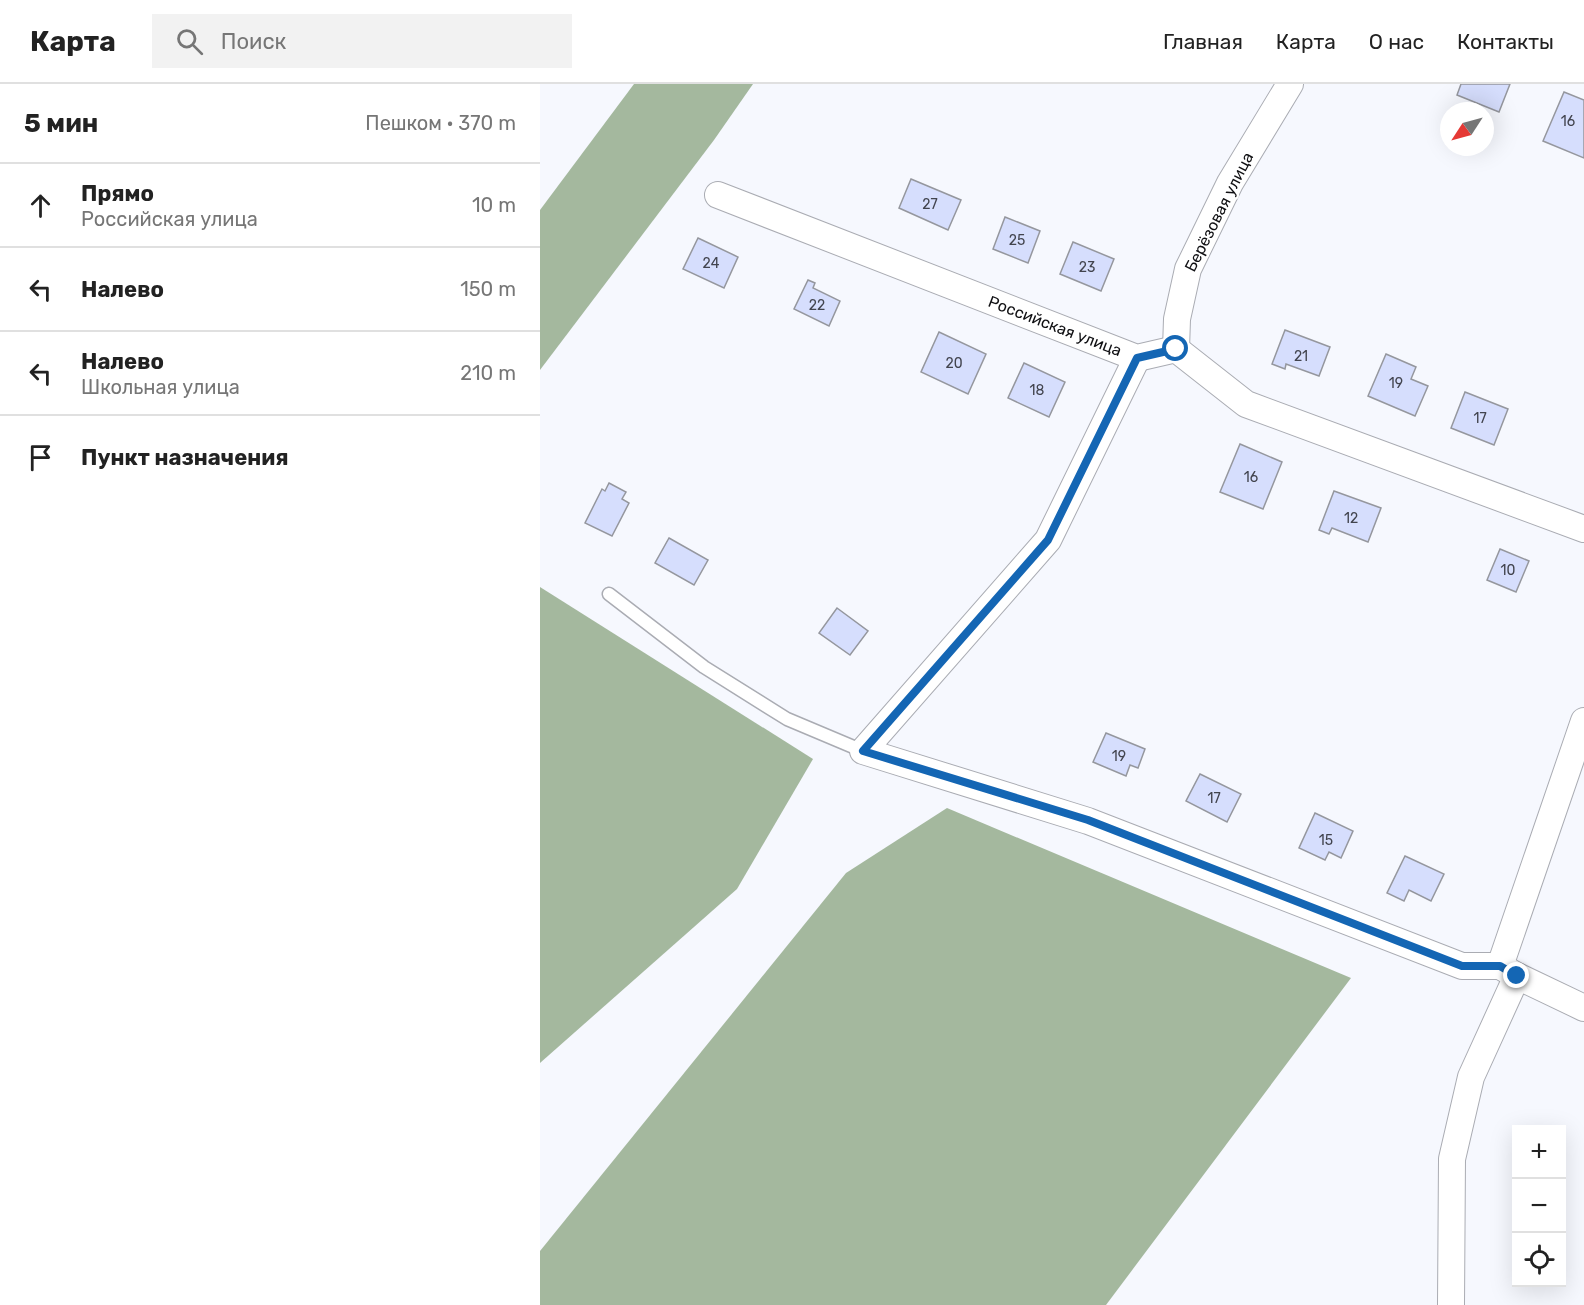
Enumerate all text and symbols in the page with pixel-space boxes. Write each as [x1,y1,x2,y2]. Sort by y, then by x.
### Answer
search box [152,14,572,68]
text: Карта [30,25,116,58]
icon: search [173,25,206,58]
text: Поиск [221,28,286,55]
text: Главная [1163,29,1243,54]
text: Карта [1276,29,1336,54]
text: О нас [1369,29,1424,54]
text: Контакты [1457,29,1554,54]
north arrow [1440,102,1494,156]
text: 5 мин [24,108,98,139]
text: Пешком · 370 m [365,111,516,135]
house number: 16 [1561,113,1575,130]
street label: Берёзовая улица [1181,149,1257,275]
text: Прямо [81,180,154,207]
icon: ahead [24,189,57,222]
text: 10 m [472,193,516,217]
house number: 27 [922,196,938,213]
text: Российская улица [81,207,258,231]
house number: 25 [1009,232,1025,249]
house number: 24 [703,255,720,272]
house number: 23 [1079,259,1095,276]
icon: left [24,273,57,306]
text: Налево [81,276,164,303]
text: 150 m [460,277,516,301]
street label: Российская улица [986,292,1124,360]
house number: 22 [809,297,825,314]
route start [1162,335,1188,361]
text: Налево [81,348,164,375]
house number: 21 [1294,348,1308,365]
house number: 20 [945,355,963,372]
icon: left [24,357,57,390]
text: 210 m [460,361,516,385]
text: Школьная улица [81,375,240,399]
house number: 19 [1389,375,1403,392]
house number: 18 [1030,382,1045,399]
house number: 17 [1473,410,1487,427]
icon: arrive [24,441,57,474]
text: Пункт назначения [81,444,289,471]
house number: 16 [1244,469,1258,486]
house number: 12 [1344,510,1358,527]
house number: 10 [1501,562,1516,579]
house number: 19 [1112,748,1126,765]
house number: 17 [1207,790,1221,807]
house number: 15 [1319,832,1333,849]
route end [1503,962,1529,988]
map controls [1512,1125,1566,1287]
button: + [1512,1125,1566,1179]
button: − [1512,1179,1566,1233]
button: locate [1512,1233,1566,1287]

